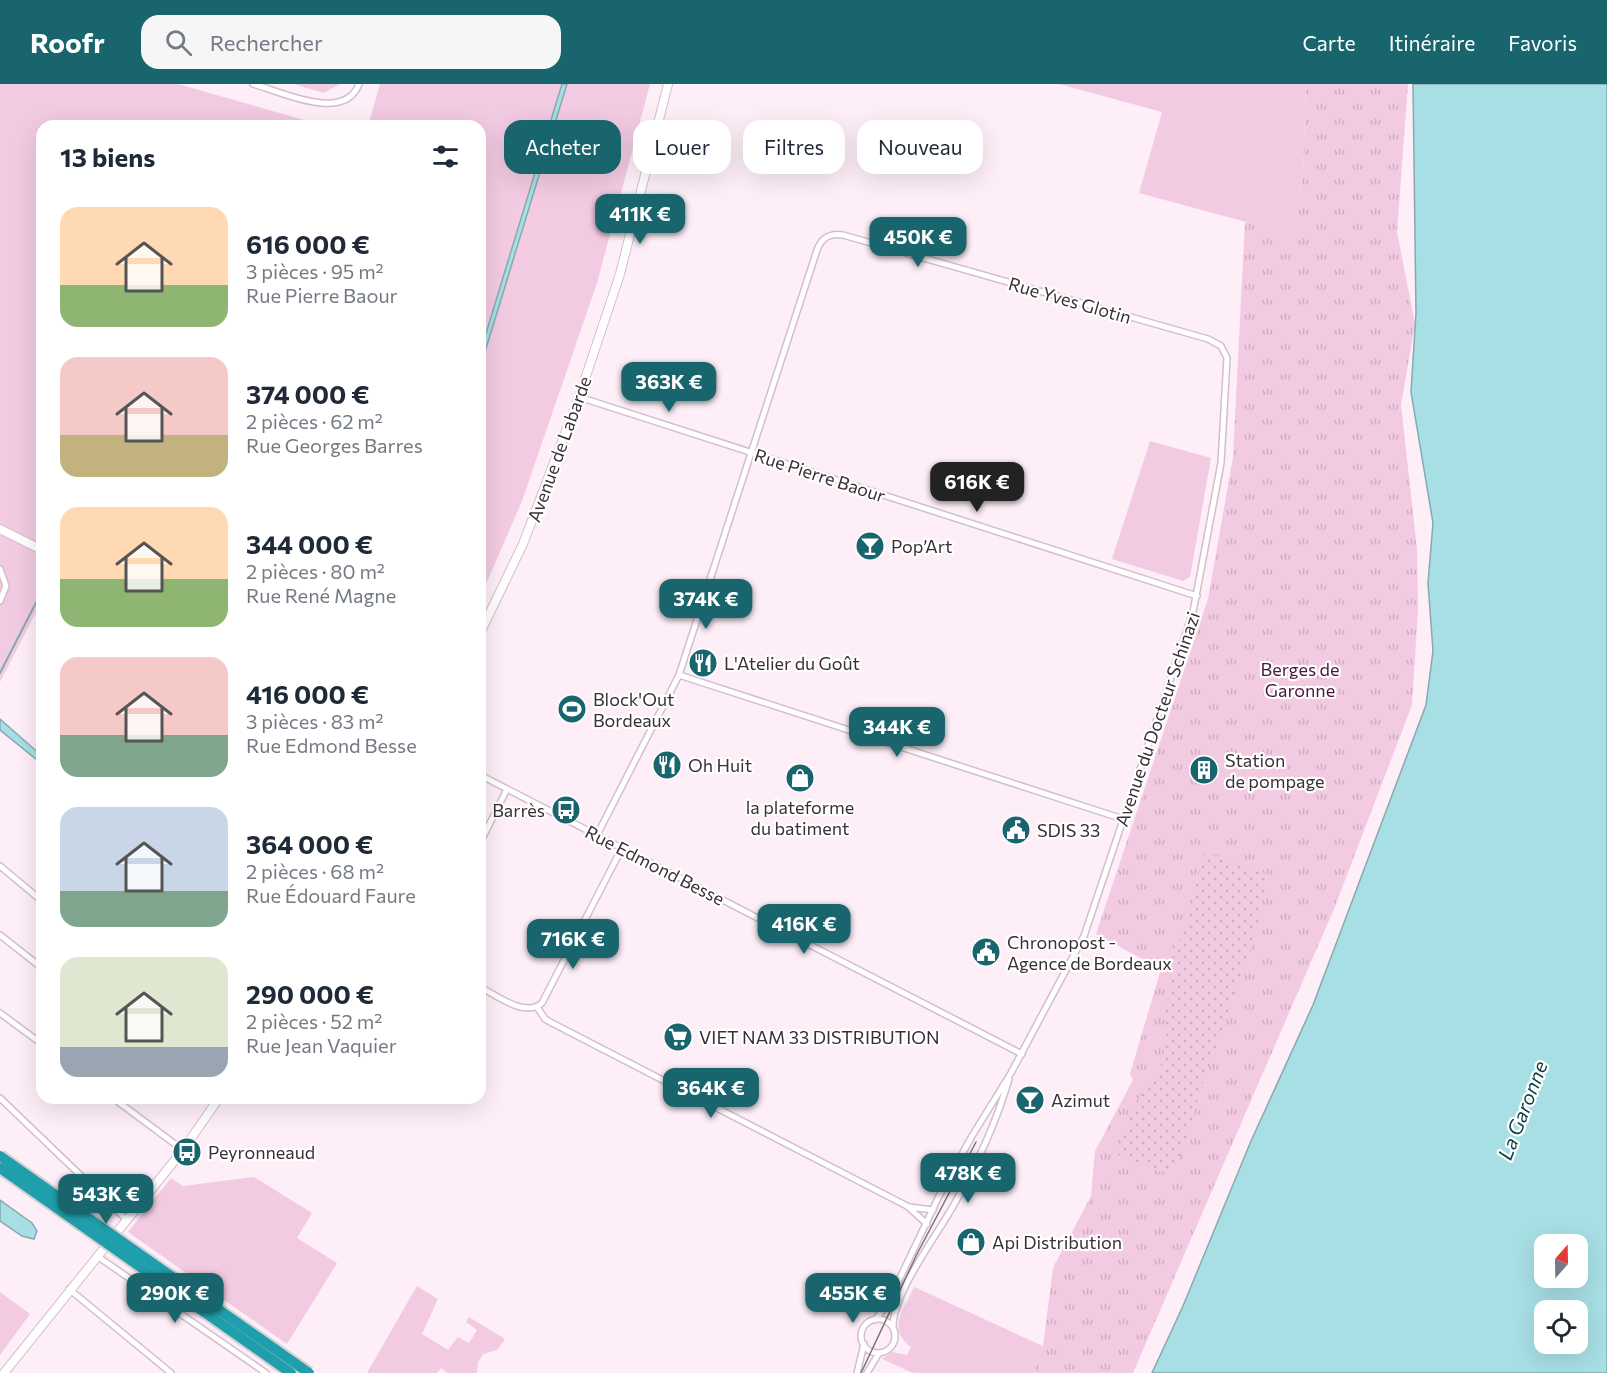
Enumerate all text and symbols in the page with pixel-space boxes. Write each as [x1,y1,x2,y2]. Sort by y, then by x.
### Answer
search box [141,15,561,69]
text: Roofr [30,25,105,59]
icon: search [162,26,195,59]
text: Rechercher [210,29,323,56]
text: Carte [1302,30,1356,55]
text: Itinéraire [1389,30,1475,55]
text: Favoris [1508,30,1577,55]
chip: Acheter [504,120,621,174]
chip: Louer [633,120,731,174]
chip: Filtres [743,120,845,174]
chip: Nouveau [857,120,983,174]
icon: filters [429,140,462,173]
text: 13 biens [60,141,155,172]
pin: 411K € [591,194,689,245]
text: 411K € [609,201,671,225]
pin: 450K € [869,217,967,268]
text: 450K € [883,224,953,248]
text: 616 000 € [246,228,370,259]
icon: home [108,231,180,303]
text: 3 pièces · 95 m² [246,259,384,283]
street label: Rue Yves Glotin [1006,272,1134,328]
text: Rue Pierre Baour [246,283,398,307]
pin: 363K € [620,362,718,413]
text: 363K € [635,369,703,393]
street label: Avenue de Labarde [522,373,596,525]
text: 374 000 € [246,378,370,409]
icon: home [108,381,180,453]
text: 2 pièces · 62 m² [246,409,383,433]
text: Rue Georges Barres [246,433,423,457]
street label: Rue Pierre Baour [752,443,888,507]
pin: 616K € [928,462,1026,513]
text: 616K € [944,469,1010,493]
text: 344 000 € [246,528,373,559]
bar icon: Pop’Art [854,530,886,562]
icon: home [108,531,180,603]
place label: Pop’Art [891,535,952,557]
text: 2 pièces · 80 m² [246,559,385,583]
pin: 374K € [657,579,755,630]
text: Rue René Magne [246,583,396,607]
text: 374K € [673,586,739,610]
street label: Avenue du Docteur Schinazi [1110,609,1204,829]
restaurant icon: L'Atelier du Goût [687,647,719,679]
place label: L'Atelier du Goût [724,652,860,674]
park label: Berges de Garonne [1261,658,1339,701]
text: 416 000 € [246,678,369,709]
icon: home [108,681,180,753]
place label: Block'Out Bordeaux [593,688,674,731]
sports icon: Block'Out Bordeaux [556,693,588,725]
pin: 344K € [848,707,946,758]
text: 3 pièces · 83 m² [246,709,384,733]
text: 344K € [863,714,931,738]
text: Rue Edmond Besse [246,733,417,757]
restaurant icon: Oh Huit [651,749,683,781]
place label: Station de pompage [1225,749,1325,792]
place label: Oh Huit [688,754,752,776]
building icon: Station de pompage [1188,754,1220,786]
shop icon: la plateforme du batiment [784,762,816,794]
bus stop icon: Barrès [550,794,582,826]
place label: la plateforme du batiment [746,796,854,839]
place label: Barrès [492,799,545,821]
public building icon: SDIS 33 [1000,814,1032,846]
place label: SDIS 33 [1037,819,1100,841]
street label: Rue Edmond Besse [582,820,728,910]
text: 364 000 € [246,828,373,859]
icon: home [108,831,180,903]
text: 2 pièces · 68 m² [246,859,384,883]
text: Rue Édouard Faure [246,883,416,907]
pin: 416K € [755,904,853,955]
text: 416K € [772,911,836,935]
pin: 716K € [524,919,622,970]
text: 716K € [541,926,605,950]
place label: Chronopost - Agence de Bordeaux [1007,931,1172,974]
public building icon: Chronopost - Agence de Bordeaux [970,936,1002,968]
text: 290 000 € [246,978,374,1009]
icon: home [108,981,180,1053]
text: 2 pièces · 52 m² [246,1009,382,1033]
supermarket icon: VIET NAM 33 DISTRIBUTION [662,1021,694,1053]
place label: VIET NAM 33 DISTRIBUTION [699,1026,940,1048]
text: Rue Jean Vaquier [246,1033,397,1057]
water label: La Garonne [1492,1057,1552,1163]
pin: 364K € [662,1068,760,1119]
text: 364K € [677,1075,745,1099]
bar icon: Azimut [1014,1084,1046,1116]
place label: Azimut [1051,1089,1110,1111]
bus stop icon: Peyronneaud [171,1136,203,1168]
place label: Peyronneaud [208,1141,315,1163]
pin: 478K € [919,1153,1017,1204]
text: 478K € [935,1160,1001,1184]
pin: 543K € [57,1174,155,1225]
text: 543K € [72,1181,140,1205]
shop icon: Api Distribution [955,1226,987,1258]
place label: Api Distribution [992,1231,1122,1253]
north arrow [1534,1234,1588,1288]
map controls [1534,1234,1588,1354]
pin: 290K € [126,1273,224,1324]
pin: 455K € [804,1273,902,1324]
text: 290K € [141,1280,209,1304]
text: 455K € [819,1280,887,1304]
button: locate [1534,1300,1588,1354]

